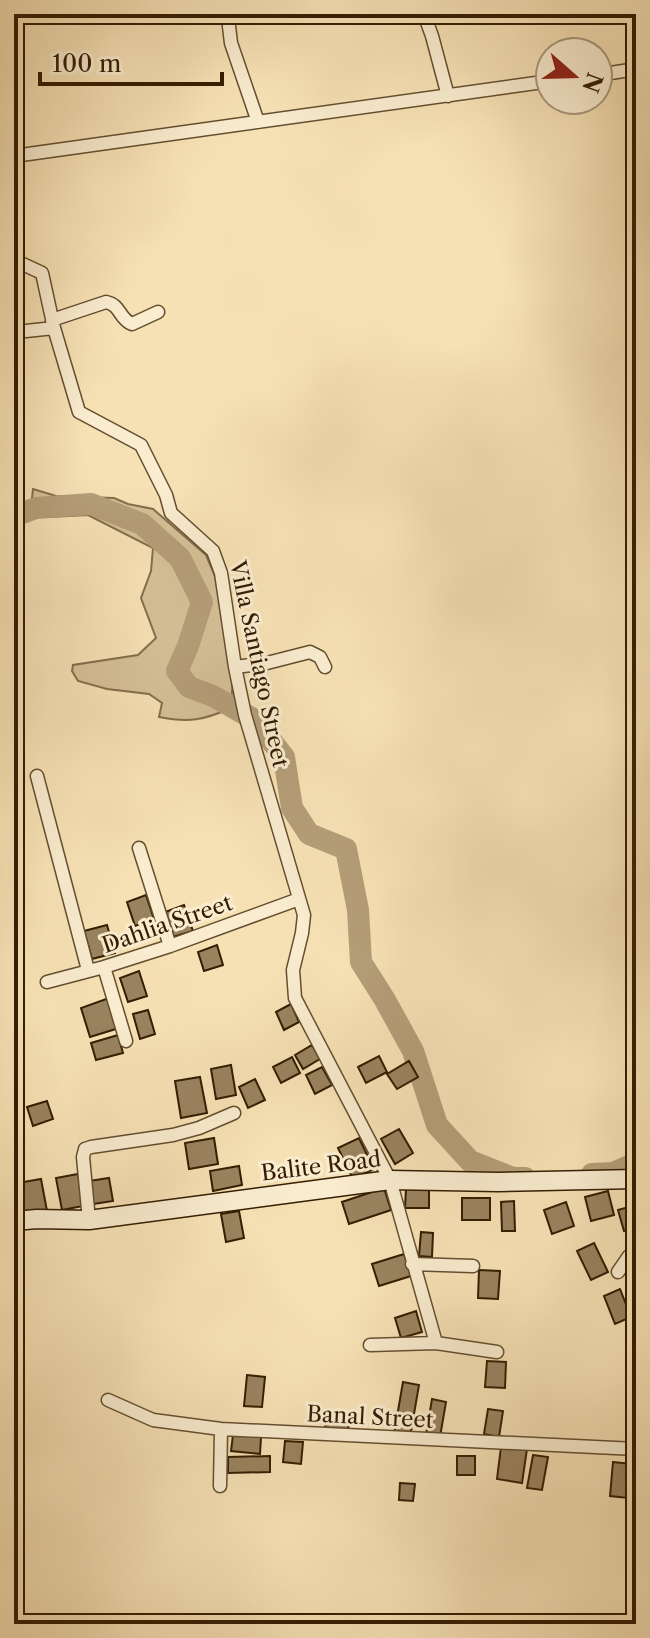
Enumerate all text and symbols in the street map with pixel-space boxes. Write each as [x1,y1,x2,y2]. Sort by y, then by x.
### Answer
scale bar [40,36,222,86]
north arrow [534,36,614,116]
text: 100 m [52,49,121,78]
text: N [576,69,608,96]
street label: Villa Santiago Street [224,557,294,770]
street label: Dahlia Street [98,889,236,959]
street label: Balite Road [260,1145,382,1187]
street label: Banal Street [306,1400,434,1434]

